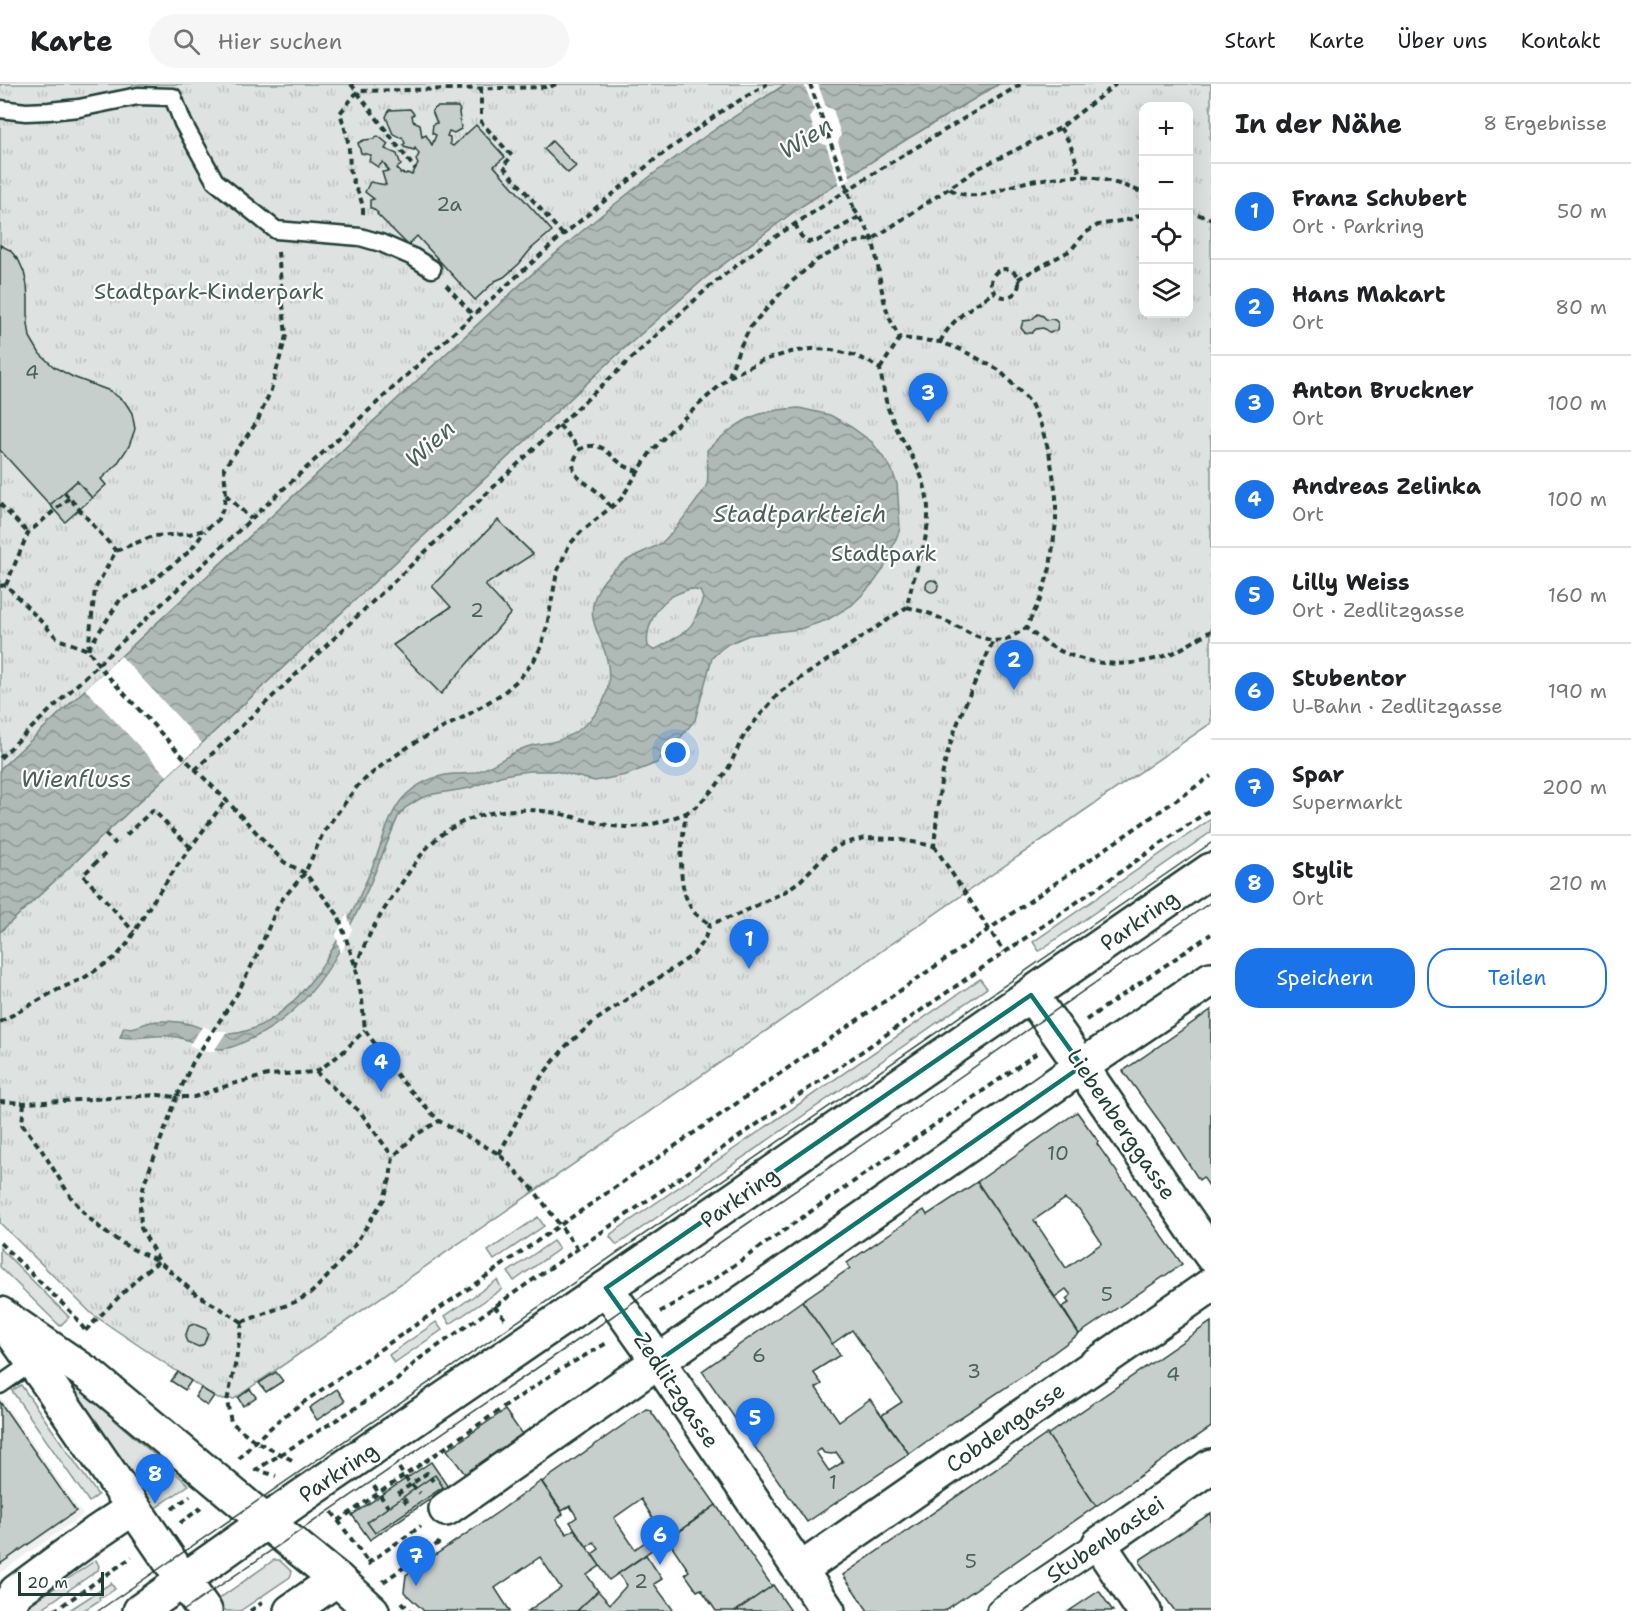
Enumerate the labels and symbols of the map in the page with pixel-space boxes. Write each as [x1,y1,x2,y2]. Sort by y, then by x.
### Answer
water label: Wien [773,109,839,167]
house number: 2a [436,191,462,217]
park label: Stadtpark-Kinderpark [94,277,324,306]
house number: 4 [25,359,39,385]
pin: 3 [908,374,948,423]
water label: Wien [398,413,462,475]
water label: Stadtparkteich [713,498,887,530]
park label: Stadtpark [831,539,937,568]
house number: 2 [470,597,484,623]
pin: 2 [994,640,1034,690]
your location [661,738,690,767]
water label: Wienfluss [20,763,132,795]
street label: Parkring [1094,883,1184,958]
pin: 1 [730,920,768,969]
pin: 4 [362,1042,400,1092]
street label: Liebenberggasse [1060,1043,1183,1206]
house number: 10 [1047,1140,1069,1166]
street label: Parkring [694,1160,784,1235]
house number: 5 [1101,1281,1113,1307]
street label: Zedlitzgasse [627,1327,726,1454]
house number: 6 [752,1342,766,1368]
house number: 3 [967,1358,981,1384]
house number: 4 [1166,1361,1180,1387]
street label: Cobdengasse [940,1376,1071,1479]
pin: 5 [736,1398,774,1448]
street label: Parkring [293,1435,383,1509]
pin: 8 [136,1454,174,1504]
house number: 1 [829,1469,837,1495]
street label: Stubenbastei [1040,1489,1170,1590]
pin: 6 [640,1516,680,1565]
pin: 7 [396,1536,436,1586]
house number: 5 [965,1548,977,1574]
house number: 2 [634,1568,648,1594]
scale bar [18,1569,104,1596]

